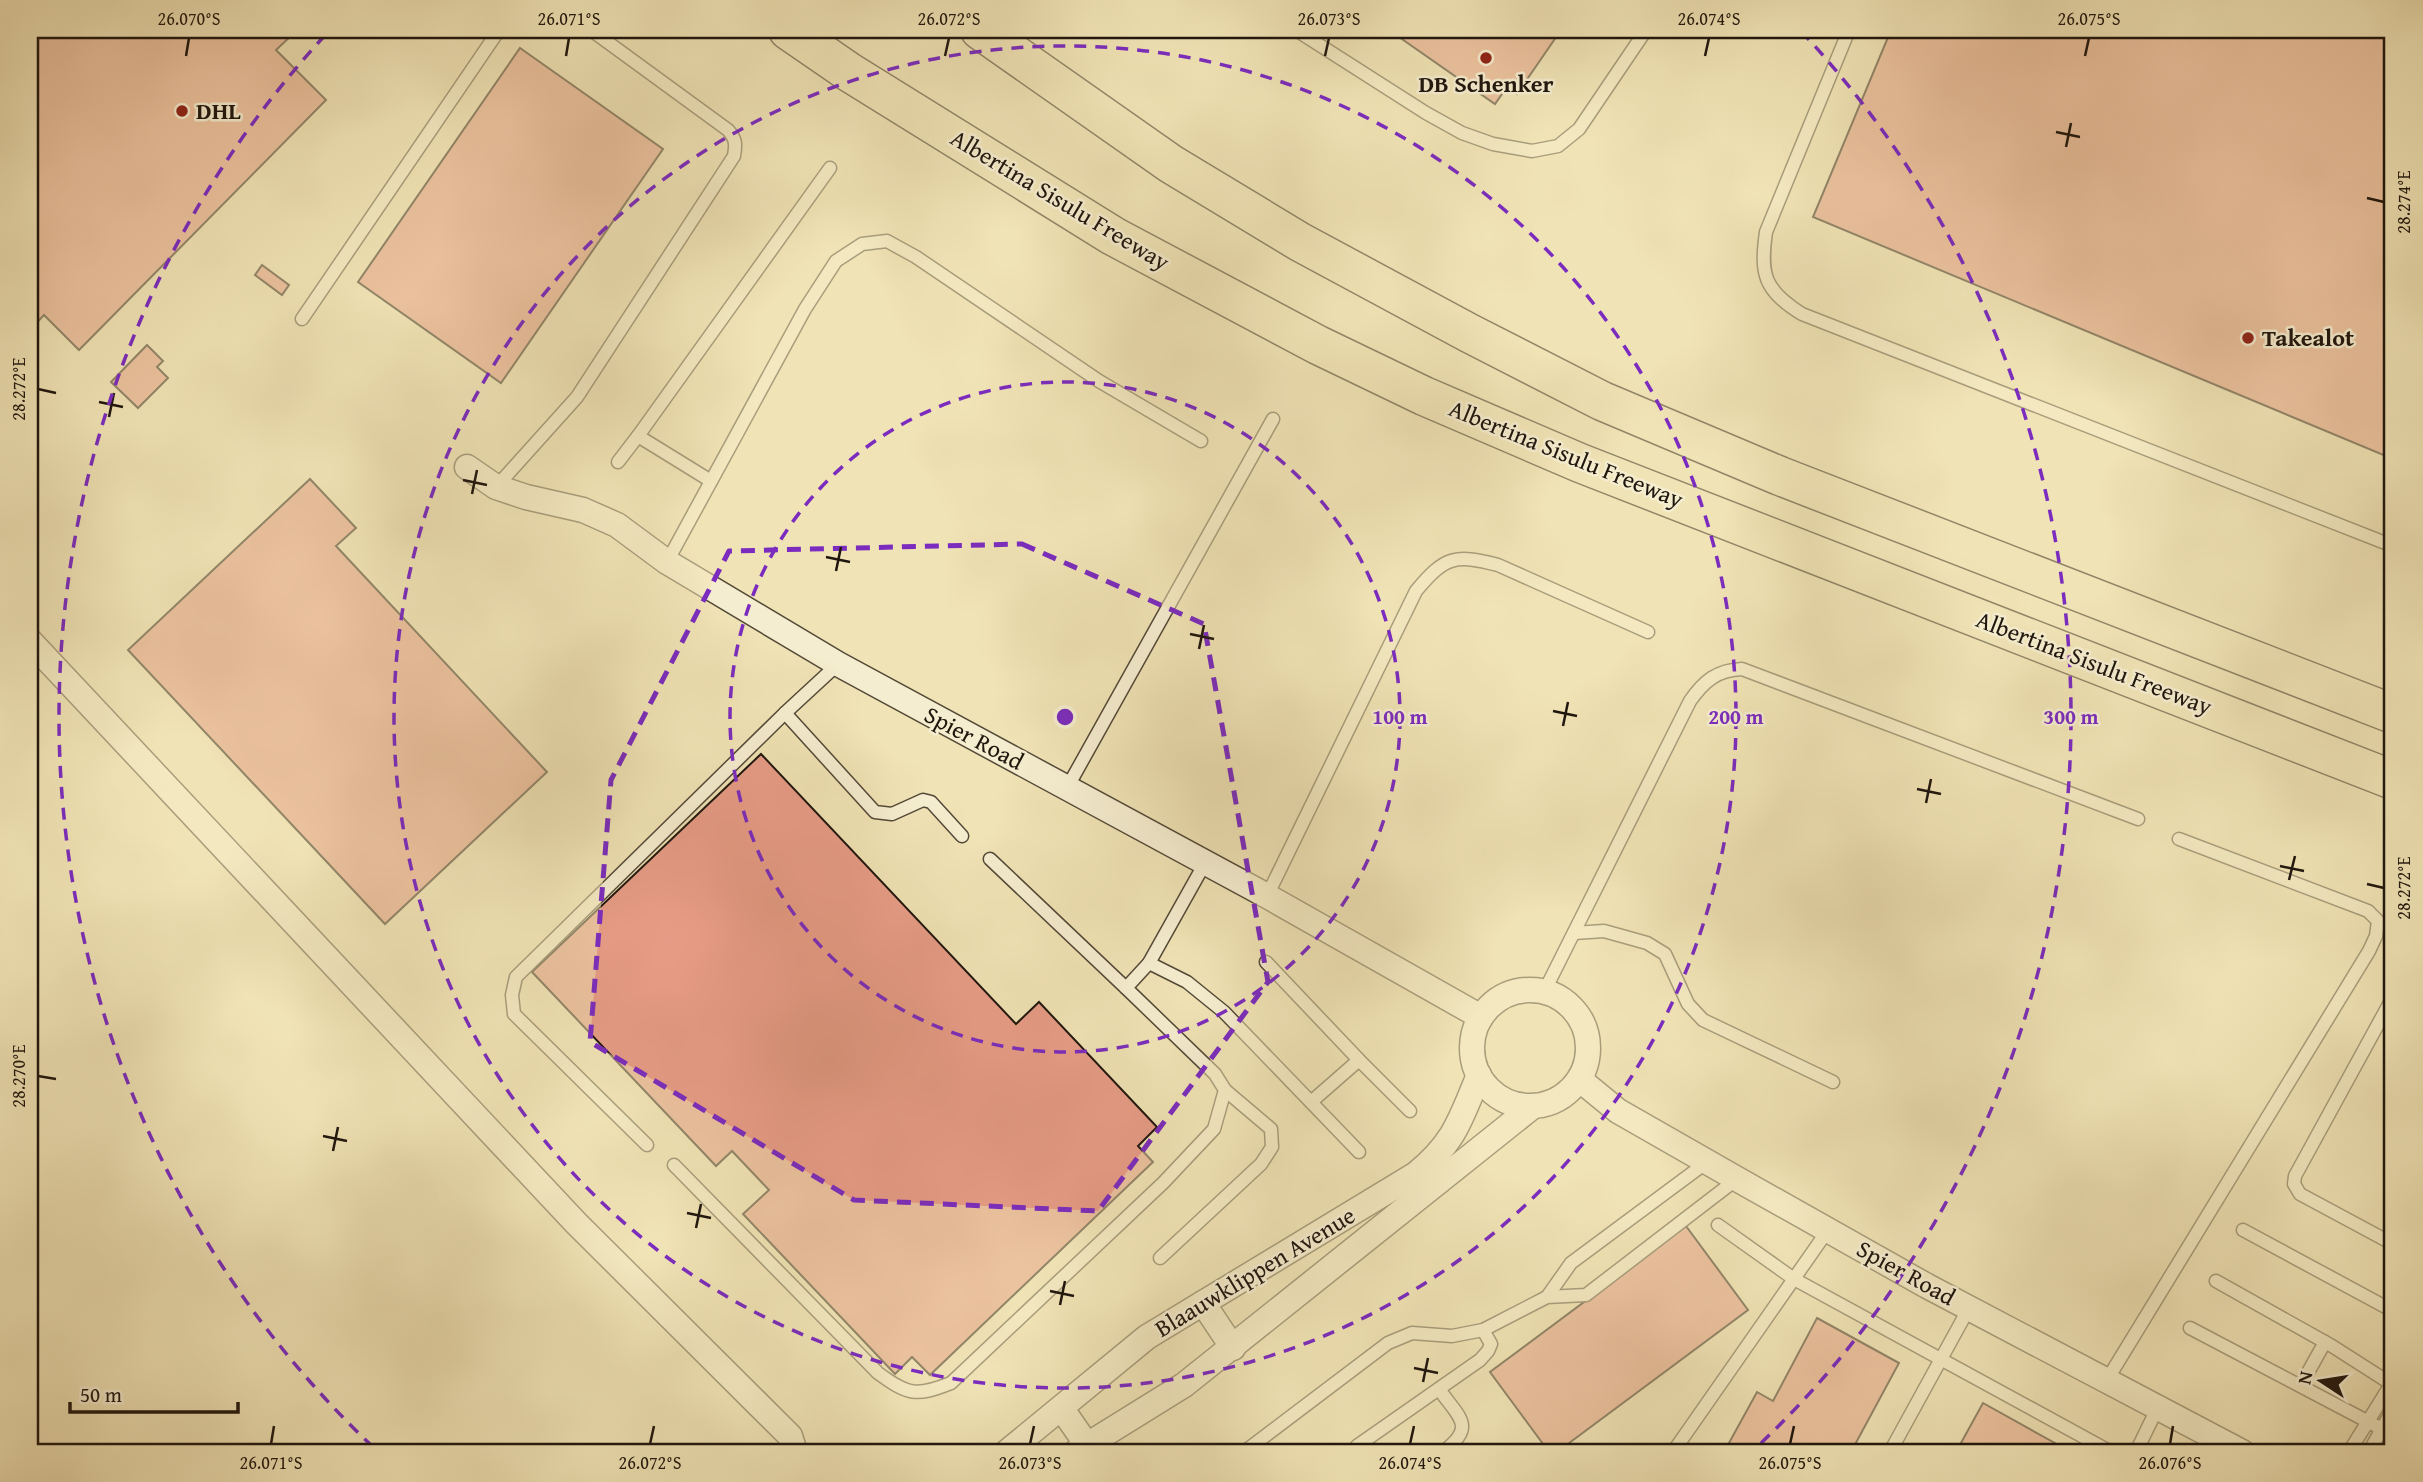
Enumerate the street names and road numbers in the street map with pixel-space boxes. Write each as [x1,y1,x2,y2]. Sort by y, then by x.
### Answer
street label: Albertina Sisulu Freeway [944,120,1176,279]
street label: Albertina Sisulu Freeway [1444,391,1689,517]
street label: Albertina Sisulu Freeway [1971,601,2217,724]
street label: Spier Road [918,697,1030,778]
street label: Blaauwklippen Avenue [1148,1198,1362,1345]
street label: Spier Road [1851,1231,1962,1314]

